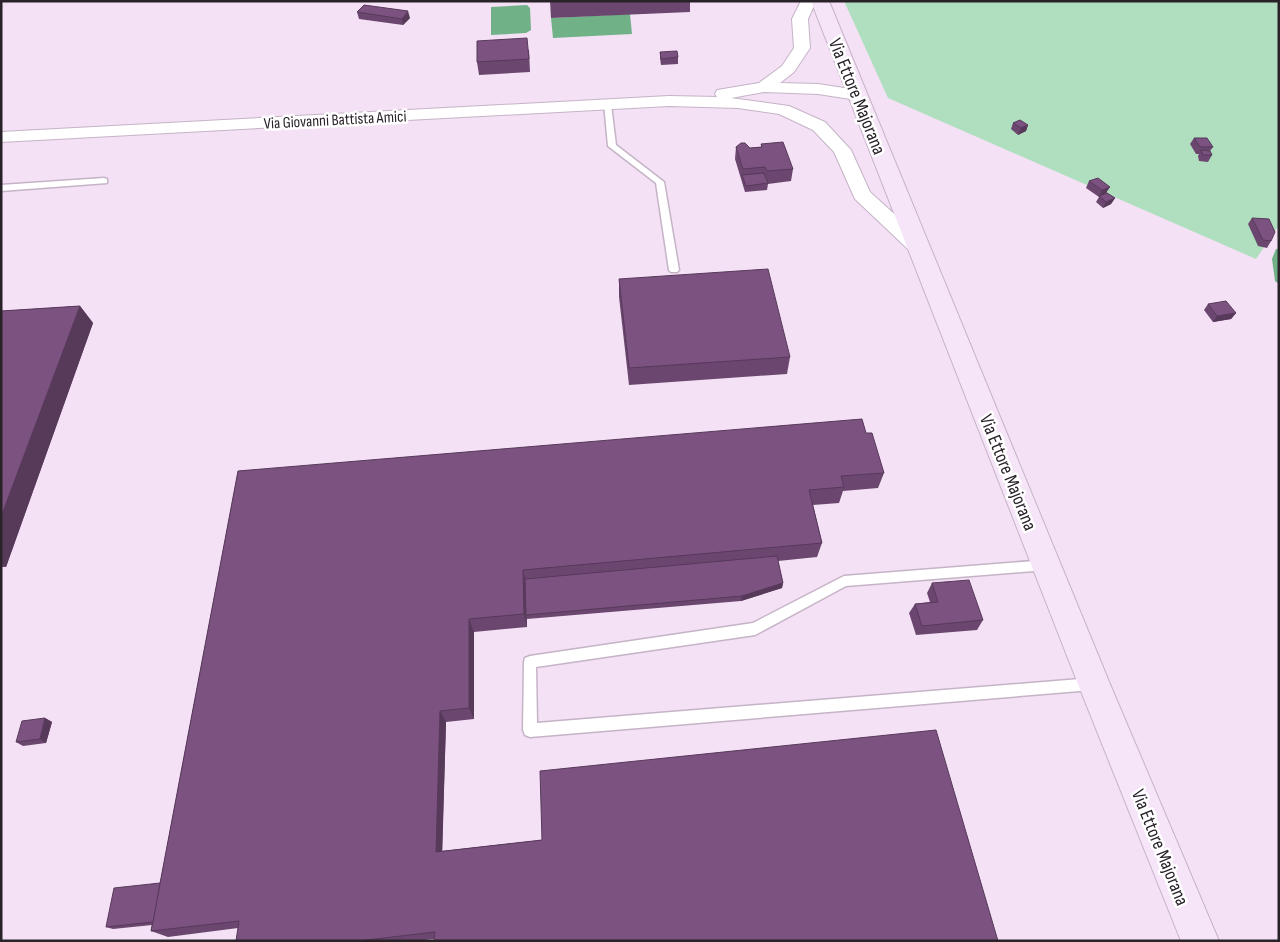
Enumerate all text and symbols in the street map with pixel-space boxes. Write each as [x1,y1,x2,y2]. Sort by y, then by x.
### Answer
street label: Via Ettore Majorana [823,35,890,158]
street label: Via Giovanni Battista Amici [263,107,407,134]
street label: Via Ettore Majorana [974,411,1041,534]
street label: Via Ettore Majorana [1126,786,1193,909]

